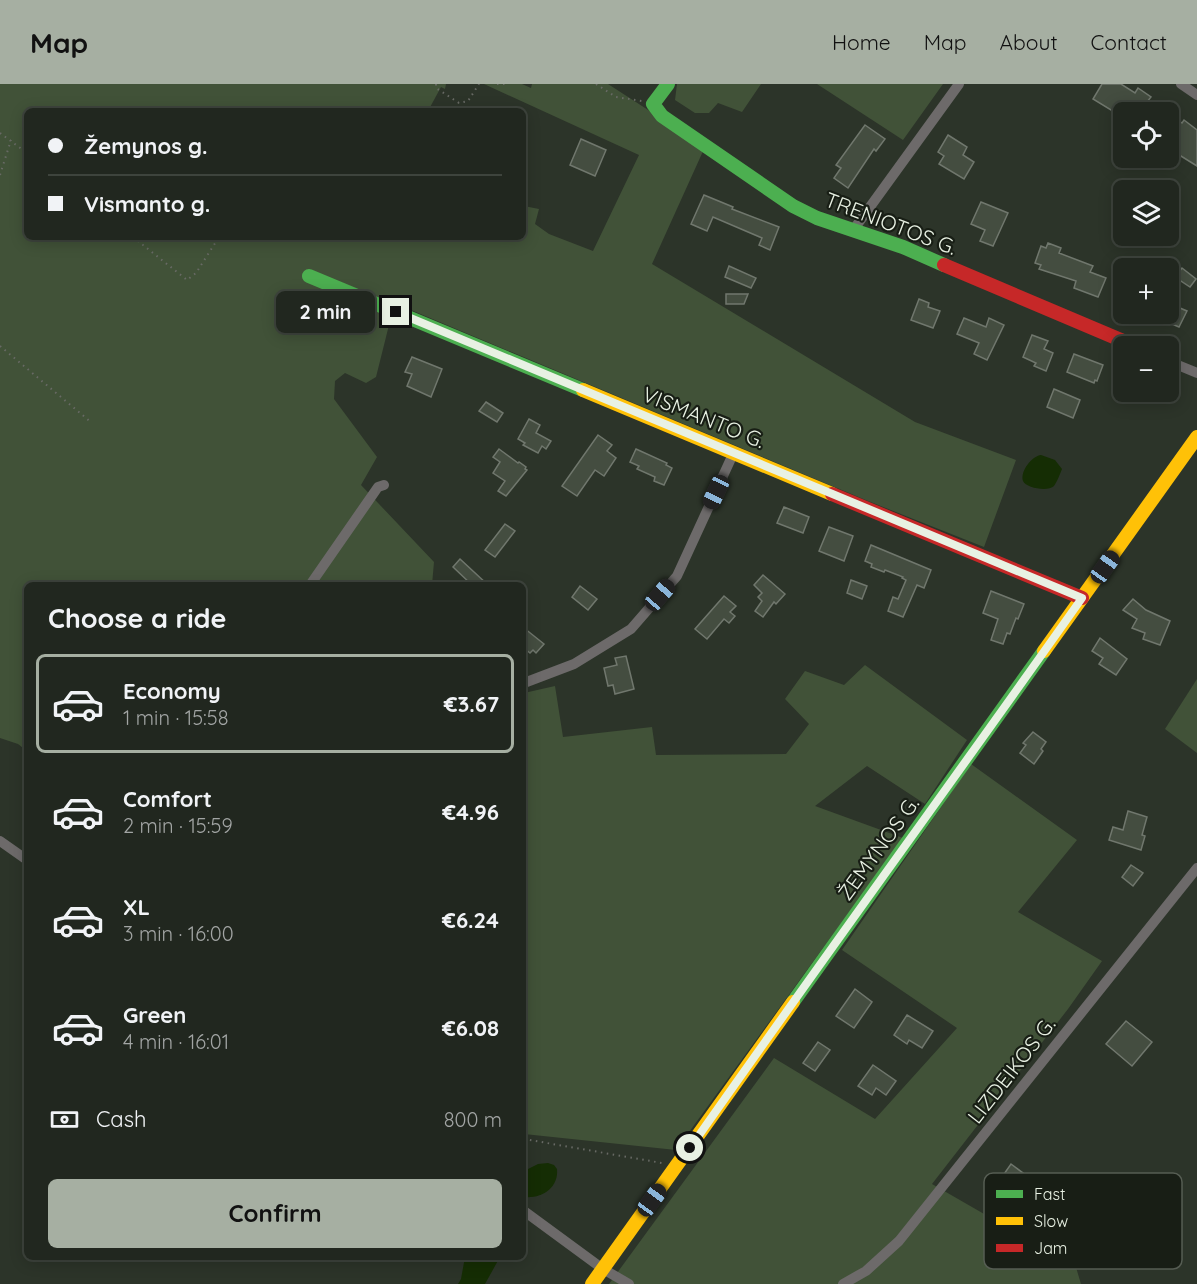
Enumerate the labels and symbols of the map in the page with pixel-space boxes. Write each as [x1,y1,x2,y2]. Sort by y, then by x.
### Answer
street label: TRENIOTOS G. [821,186,961,260]
callout: 2 min [276,291,375,333]
route end [382,298,409,325]
street label: VISMANTO G. [639,381,769,453]
car [700,472,732,512]
car [1087,547,1123,587]
car [641,576,679,614]
street label: ŽEMYNOS G. [832,791,924,905]
street label: LIZDEIKOS G. [961,1012,1061,1128]
route start [676,1134,703,1161]
legend [984,1173,1182,1269]
car [634,1180,670,1220]
text: Fast [1034,1184,1065,1204]
text: Slow [1034,1211,1068,1231]
text: Jam [1034,1238,1067,1258]

